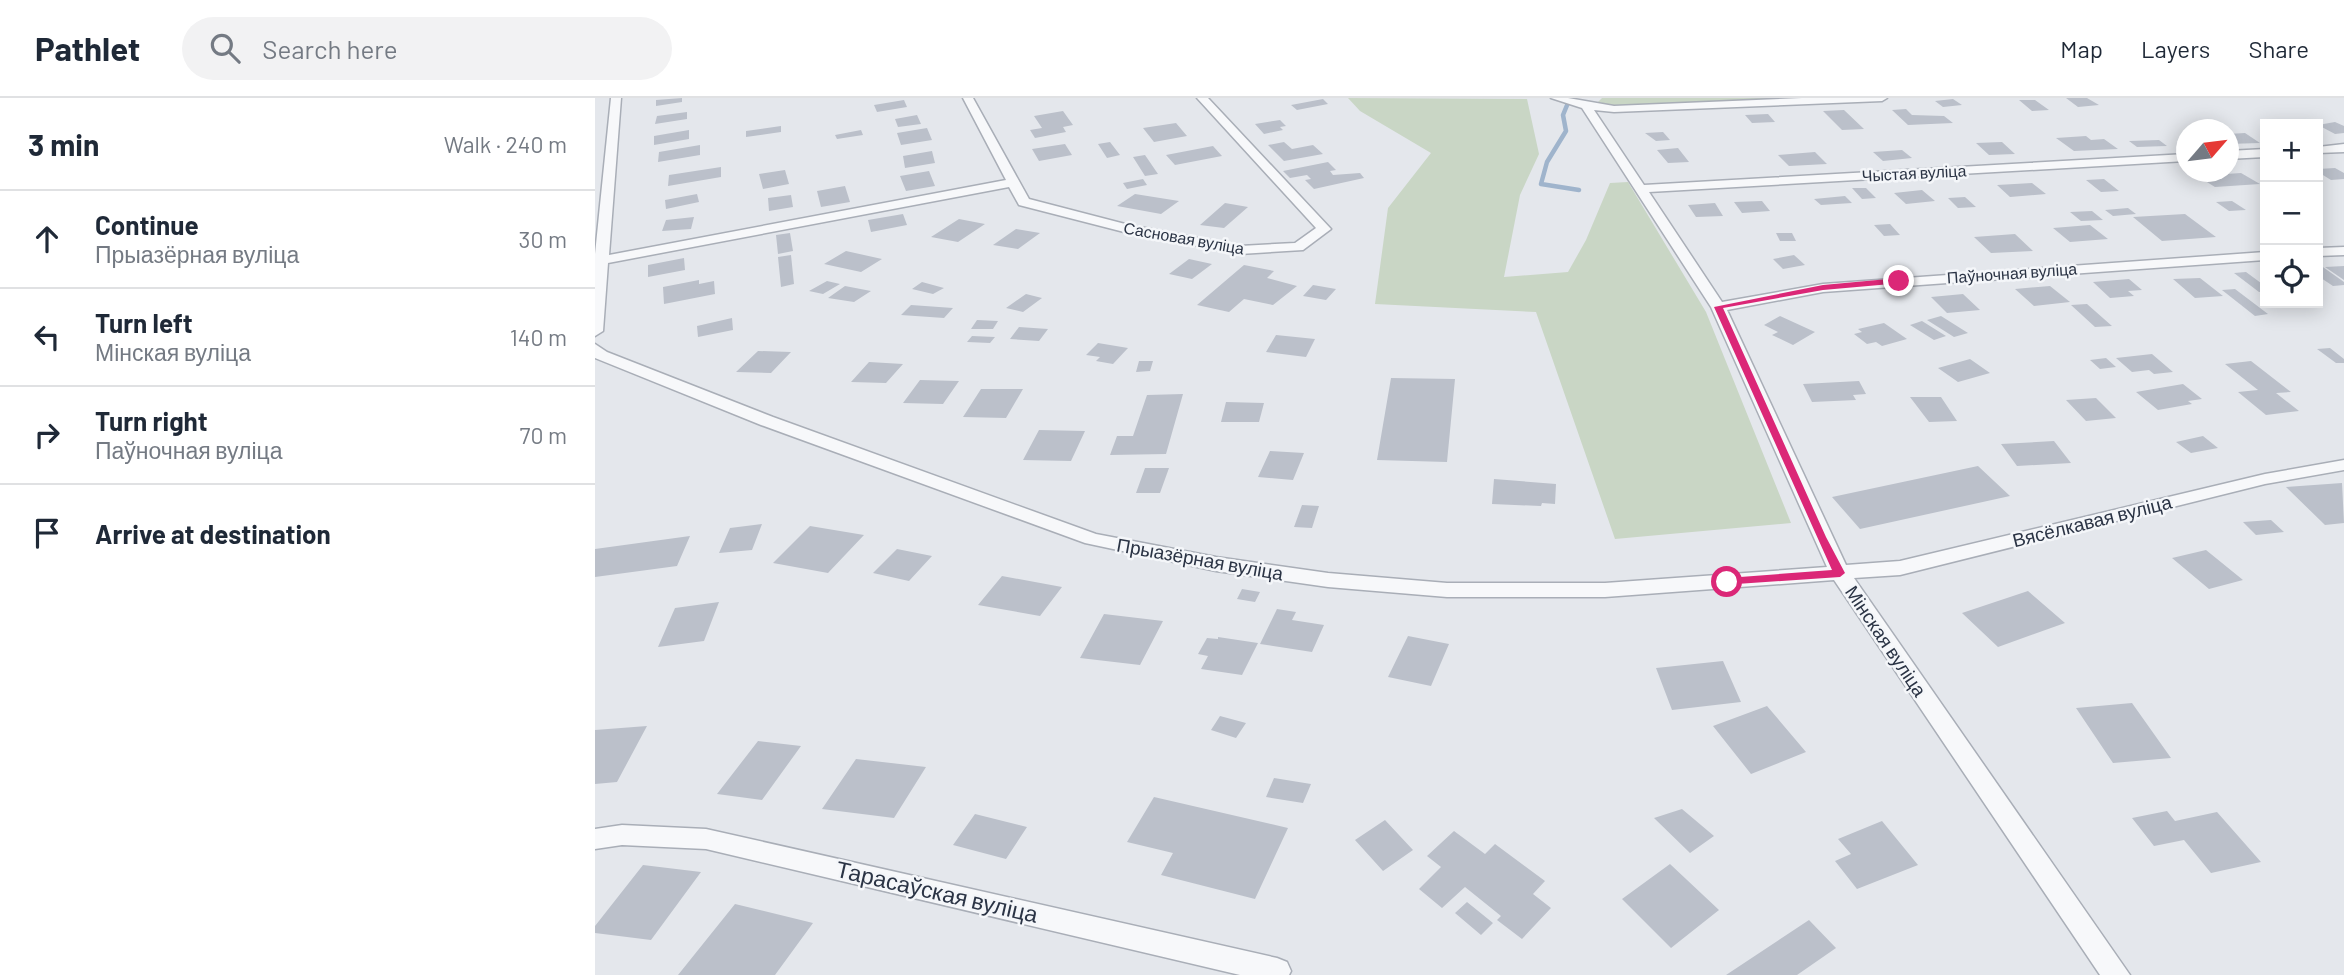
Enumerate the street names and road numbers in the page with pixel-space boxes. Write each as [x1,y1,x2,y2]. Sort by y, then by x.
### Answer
street label: Чыстая вуліца [1861,160,1967,185]
street label: Сасновая вуліца [1122,218,1246,257]
street label: Паўночная вуліца [1946,258,2078,287]
street label: Вясёлкавая вуліца [2010,490,2174,551]
street label: Прыазёрная вуліца [1115,533,1286,585]
street label: Мінская вуліца [1841,581,1932,701]
street label: Тарасаўская вуліца [834,854,1041,928]

